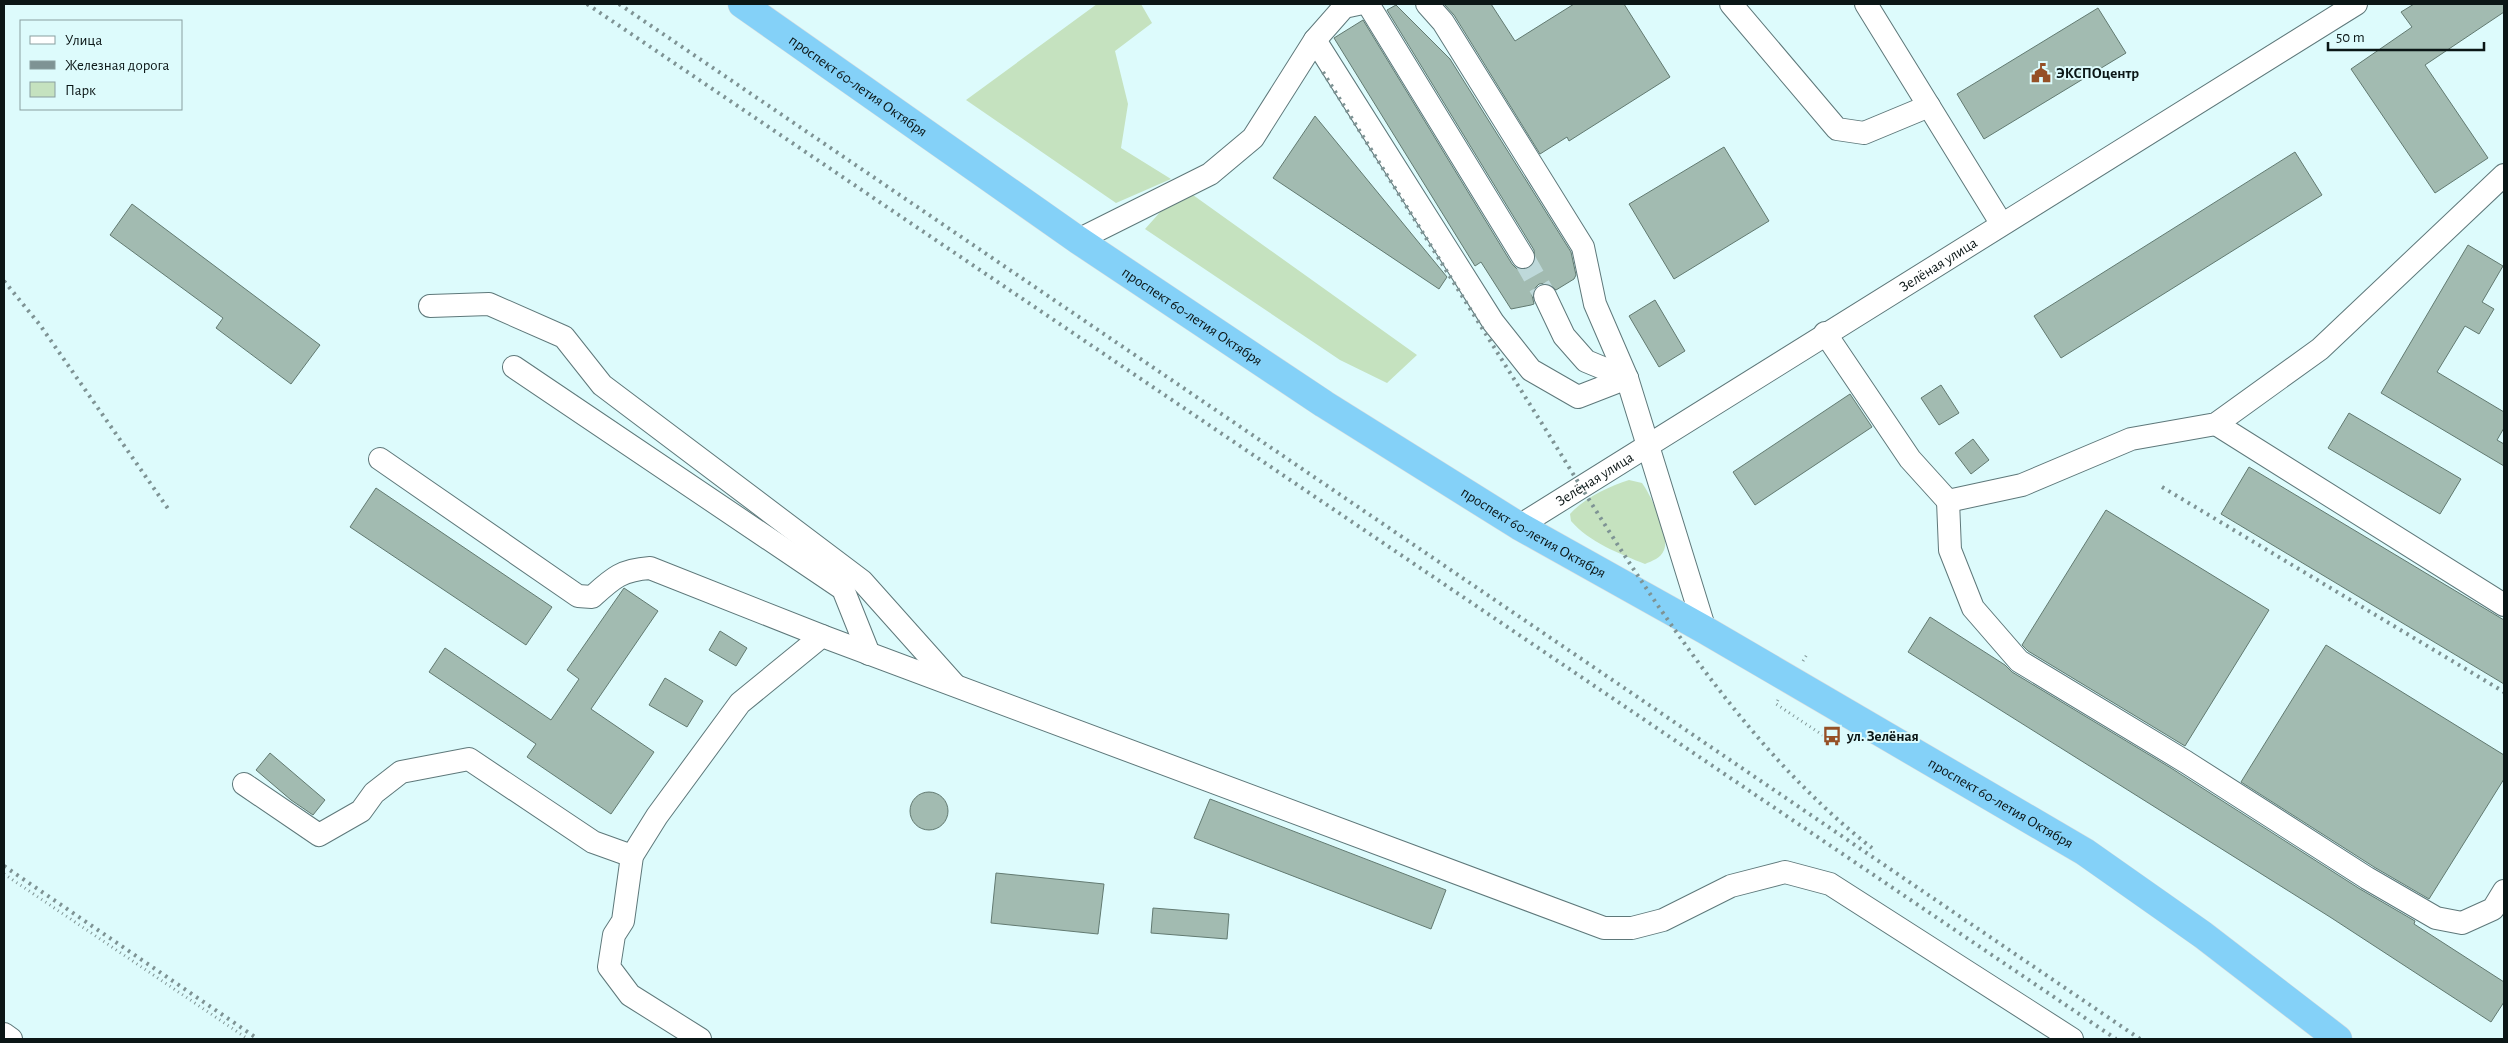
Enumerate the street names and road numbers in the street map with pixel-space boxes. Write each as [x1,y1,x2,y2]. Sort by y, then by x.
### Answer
street label: проспект 60-летия Октября [786,32,930,139]
street label: Зелёная улица [1897,235,1980,294]
street label: проспект 60-летия Октября [1119,264,1265,368]
street label: Зелёная улица [1553,449,1636,509]
street label: проспект 60-летия Октября [1458,484,1608,581]
street label: проспект 60-летия Октября [1926,755,2076,851]

